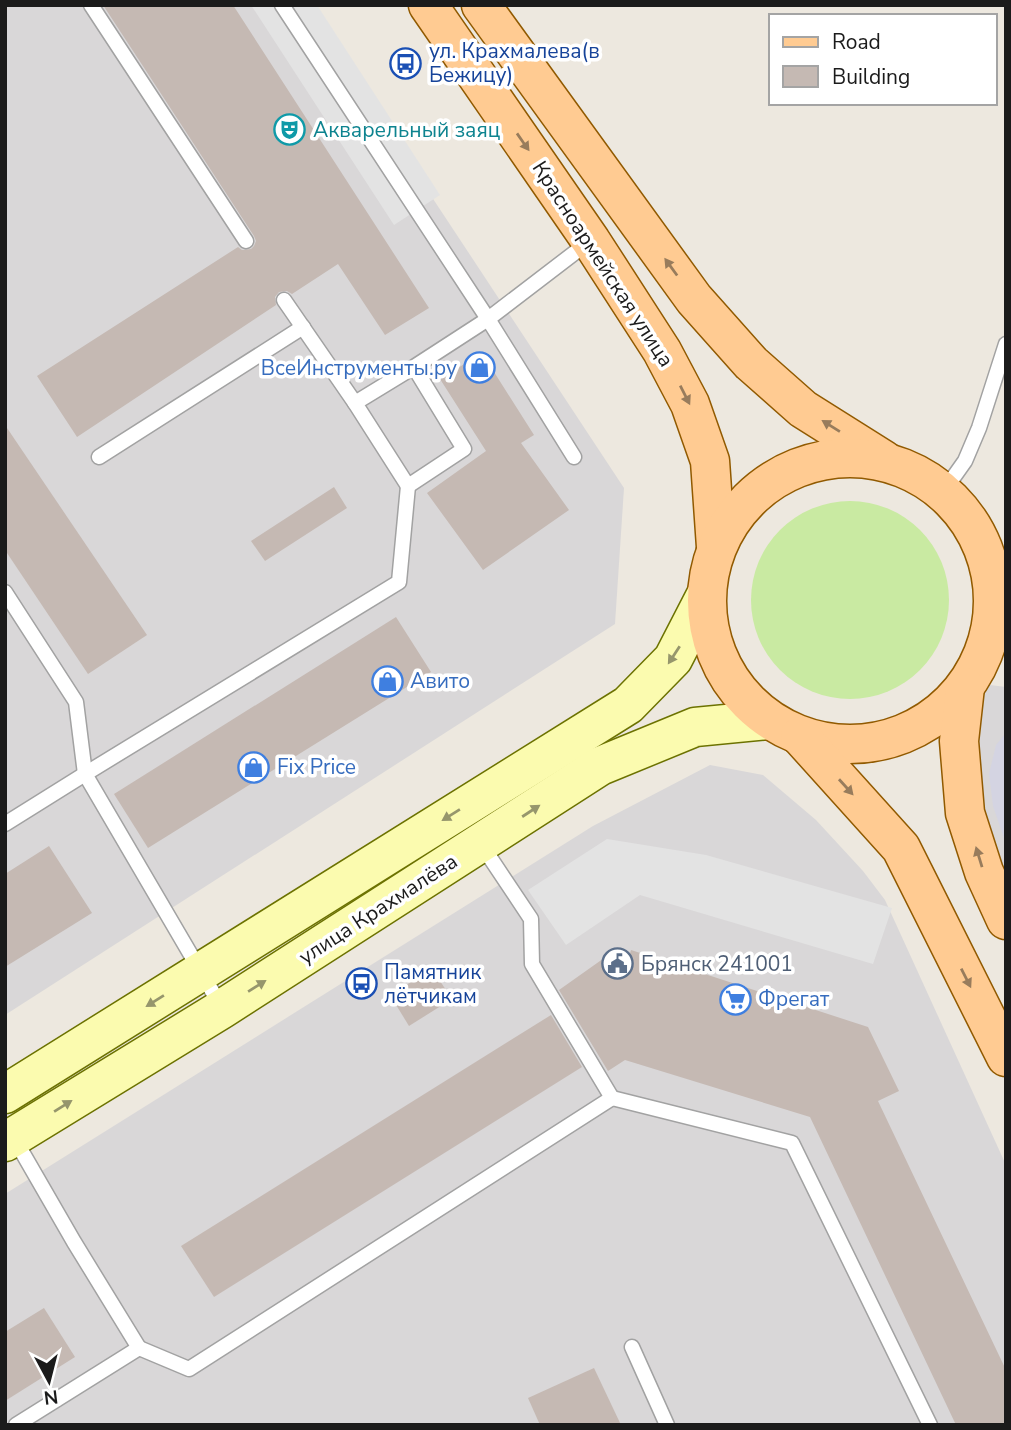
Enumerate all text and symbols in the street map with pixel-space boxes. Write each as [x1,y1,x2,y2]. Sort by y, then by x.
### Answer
legend [769,14,997,105]
text: Road [832,28,881,56]
place label: ул. Крахмалева(в Бежицу) [429,37,600,89]
bus stop icon: ул. Крахмалева(в Бежицу) [389,46,423,80]
text: Building [832,63,910,91]
theatre icon: Акварельный заяц [273,113,307,147]
place label: Акварельный заяц [313,116,500,144]
one-way arrow [516,133,530,151]
street label: Красноармейская улица [526,156,680,372]
one-way arrow [664,258,678,276]
shop icon: ВсеИнструменты.ру [463,351,497,385]
place label: ВсеИнструменты.ру [261,354,457,382]
one-way arrow [680,385,691,405]
one-way arrow [821,420,841,433]
one-way arrow [667,645,680,665]
shop icon: Авито [370,664,404,698]
place label: Авито [410,667,470,695]
shop icon: Fix Price [237,750,271,784]
place label: Fix Price [277,753,356,781]
one-way arrow [838,778,854,796]
one-way arrow [522,804,540,818]
one-way arrow [442,809,461,822]
one-way arrow [973,846,984,867]
street label: улица Крахмалёва [293,847,463,971]
public building icon: Брянск 241001 [601,947,635,981]
place label: Брянск 241001 [641,950,793,978]
place label: Памятник лётчикам [384,958,482,1010]
bus stop icon: Памятник лётчикам [344,967,378,1001]
one-way arrow [961,968,972,988]
one-way arrow [247,980,266,993]
supermarket icon: Фрегат [718,982,752,1016]
place label: Фрегат [758,985,830,1013]
one-way arrow [145,995,164,1008]
one-way arrow [54,1100,73,1113]
north arrow [14,1346,84,1416]
text: N [42,1383,60,1411]

